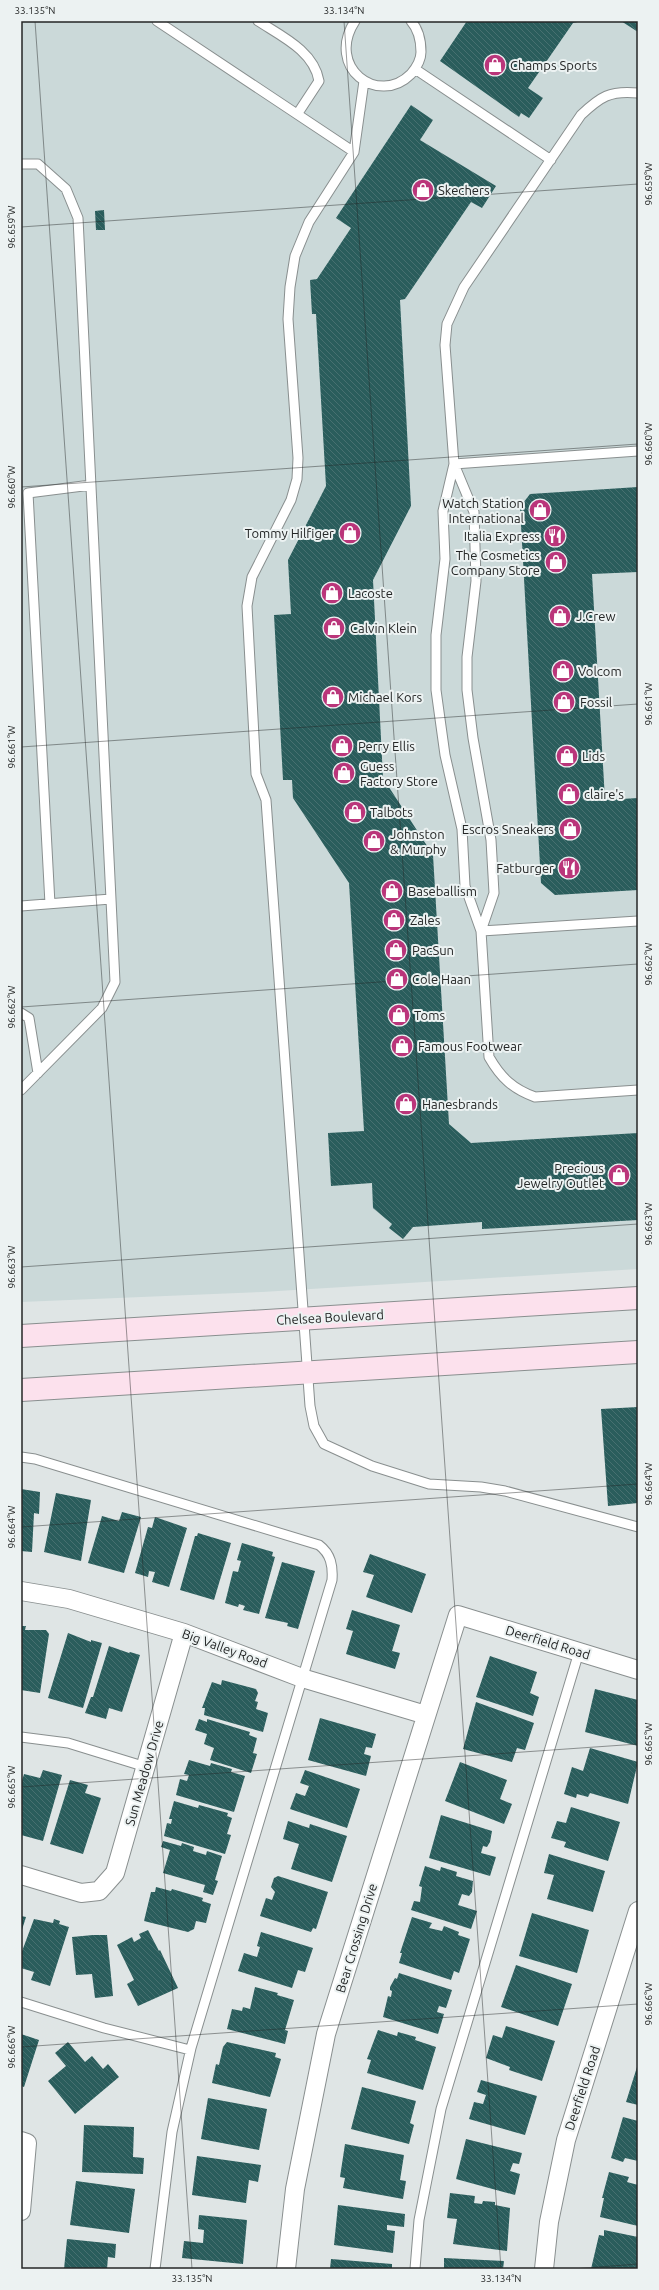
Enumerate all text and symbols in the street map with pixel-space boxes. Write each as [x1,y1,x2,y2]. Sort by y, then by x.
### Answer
text: 33.135°N [14,5,56,16]
text: 33.134°N [323,5,365,16]
shop icon: Champs Sports [482,52,508,78]
place label: Champs Sports [510,58,598,72]
text: 96.659°W [643,162,654,206]
shop icon: Skechers [410,177,436,203]
place label: Skechers [438,183,490,197]
text: 96.659°W [6,205,17,249]
text: 96.660°W [643,422,654,466]
text: 96.660°W [6,465,17,509]
place label: Watch Station International [442,496,525,525]
shop icon: Watch Station International [527,497,553,523]
shop icon: Tommy Hilfiger [337,520,363,546]
restaurant icon: Italia Express [542,523,568,549]
place label: Tommy Hilfiger [245,526,334,540]
place label: Italia Express [464,529,540,543]
place label: The Cosmetics Company Store [451,548,540,577]
shop icon: The Cosmetics Company Store [543,549,569,575]
shop icon: Lacoste [319,580,345,606]
place label: Lacoste [348,586,393,600]
shop icon: J.Crew [547,603,573,629]
place label: J.Crew [576,609,615,623]
shop icon: Calvin Klein [321,615,347,641]
place label: Calvin Klein [350,621,417,635]
shop icon: Volcom [550,658,576,684]
place label: Volcom [578,664,622,678]
text: 96.661°W [643,682,654,726]
shop icon: Michael Kors [320,684,346,710]
shop icon: Fossil [551,689,577,715]
place label: Michael Kors [348,690,422,704]
place label: Fossil [580,695,613,709]
text: 96.661°W [6,725,17,769]
shop icon: Perry Ellis [329,733,355,759]
place label: Perry Ellis [358,739,415,753]
shop icon: Lids [554,743,580,769]
place label: Lids [582,749,605,763]
place label: Guess Factory Store [360,759,438,788]
shop icon: Guess Factory Store [331,760,357,786]
shop icon: claire's [556,781,582,807]
place label: claire's [584,787,624,801]
shop icon: Talbots [342,799,368,825]
place label: Talbots [370,805,413,819]
shop icon: Escros Sneakers [557,816,583,842]
place label: Escros Sneakers [462,822,554,836]
place label: Johnston & Murphy [390,827,446,856]
shop icon: Johnston & Murphy [361,828,387,854]
restaurant icon: Fatburger [556,855,582,881]
place label: Fatburger [496,861,554,875]
shop icon: Baseballism [379,878,405,904]
place label: Baseballism [408,884,477,898]
shop icon: Zales [381,907,407,933]
place label: Zales [410,913,441,927]
shop icon: PacSun [383,937,409,963]
text: 96.662°W [643,942,654,986]
place label: PacSun [412,943,454,957]
shop icon: Cole Haan [384,966,410,992]
place label: Cole Haan [412,972,471,986]
text: 96.662°W [6,985,17,1029]
shop icon: Toms [386,1002,412,1028]
place label: Toms [414,1008,445,1022]
shop icon: Famous Footwear [389,1033,415,1059]
place label: Famous Footwear [418,1039,522,1053]
shop icon: Hanesbrands [393,1091,419,1117]
place label: Hanesbrands [422,1097,498,1111]
place label: Precious Jewelry Outlet [517,1161,604,1190]
shop icon: Precious Jewelry Outlet [606,1162,632,1188]
text: 96.663°W [643,1202,654,1246]
text: 96.663°W [6,1245,17,1289]
street label: Chelsea Boulevard [276,1307,384,1327]
text: 96.664°W [643,1462,654,1506]
text: 96.664°W [6,1505,17,1549]
street label: Deerfield Road [504,1622,592,1662]
street label: Big Valley Road [180,1626,270,1670]
street label: Sun Meadow Drive [122,1719,166,1827]
text: 96.665°W [643,1722,654,1766]
text: 96.665°W [6,1765,17,1809]
street label: Bear Crossing Drive [333,1882,379,1994]
text: 96.666°W [643,1982,654,2026]
text: 96.666°W [6,2025,17,2069]
street label: Deerfield Road [562,2044,602,2132]
text: 33.135°N [171,2273,213,2284]
text: 33.134°N [480,2273,522,2284]

